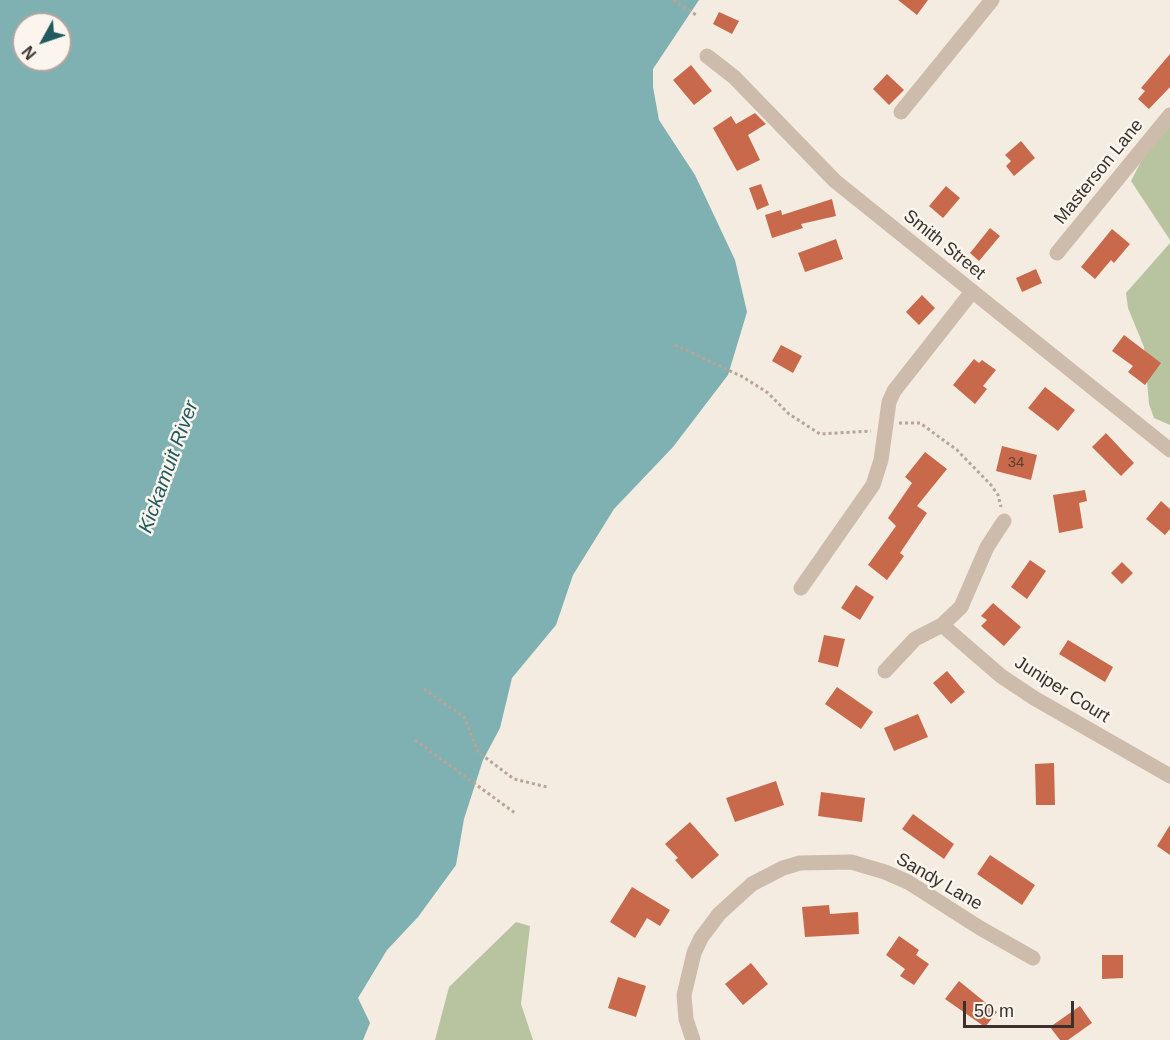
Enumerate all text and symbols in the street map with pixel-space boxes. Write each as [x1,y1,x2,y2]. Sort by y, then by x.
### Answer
north arrow [12,12,72,72]
text: N [19,43,40,62]
street label: Masterson Lane [1050,115,1148,229]
street label: Smith Street [899,205,989,285]
water label: Kickamuit River [134,398,204,536]
house number: 34 [1008,454,1024,472]
street label: Juniper Court [1010,652,1114,728]
street label: Sandy Lane [892,849,986,915]
scale bar [966,989,1077,1027]
text: 50 m [974,1001,1014,1021]

